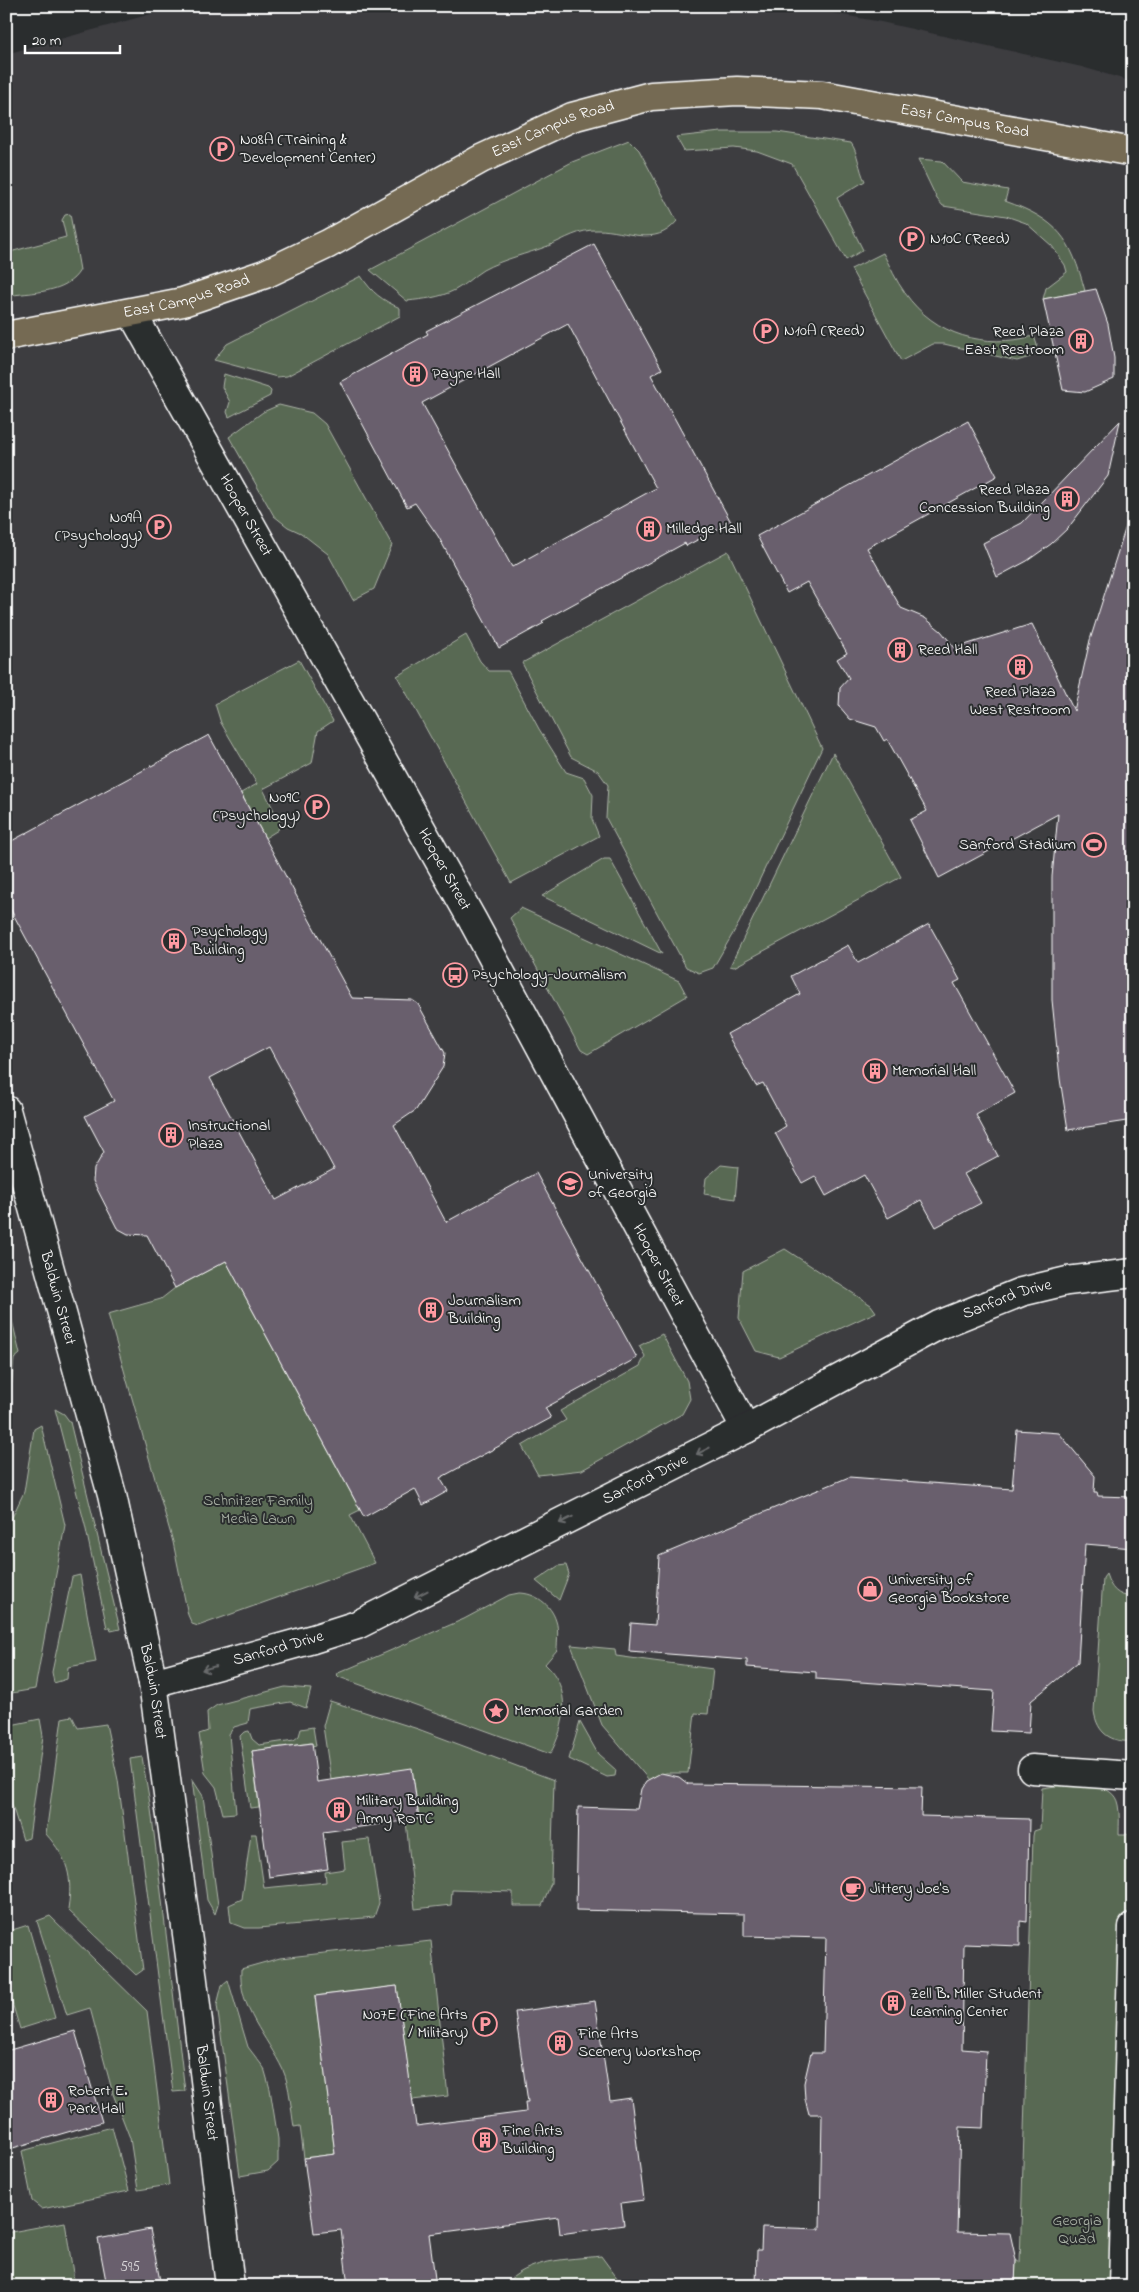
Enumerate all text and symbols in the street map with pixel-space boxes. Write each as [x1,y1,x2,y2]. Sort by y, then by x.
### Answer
scale bar [25,22,120,54]
text: 20 m [32,30,62,52]
street label: East Campus Road [488,94,617,164]
street label: East Campus Road [898,98,1031,145]
place label: N08A (Training & Development Center) [239,128,376,170]
parking icon: N08A (Training & Development Center) [209,136,235,162]
parking icon: N10C (Reed) [899,226,925,252]
place label: N10C (Reed) [930,227,1010,251]
street label: East Campus Road [121,268,253,325]
parking icon: N10A (Reed) [753,318,779,344]
place label: N10A (Reed) [784,319,865,343]
place label: Reed Plaza East Restroom [965,320,1064,362]
building icon: Reed Plaza East Restroom [1068,328,1094,354]
building icon: Payne Hall [402,361,428,387]
place label: Payne Hall [432,362,501,386]
street label: Hooper Street [213,470,279,562]
place label: Reed Plaza Concession Building [919,478,1050,520]
building icon: Reed Plaza Concession Building [1054,486,1080,512]
place label: N09A (Psychology) [55,506,142,548]
parking icon: N09A (Psychology) [146,514,172,540]
building icon: Milledge Hall [636,516,662,542]
place label: Milledge Hall [666,517,742,541]
building icon: Reed Hall [887,637,913,663]
place label: Reed Hall [918,638,978,662]
building icon: Reed Plaza West Restroom [1007,654,1033,680]
place label: Reed Plaza West Restroom [970,680,1070,722]
place label: N09C (Psychology) [213,786,300,828]
parking icon: N09C (Psychology) [304,794,330,820]
street label: Hooper Street [411,824,477,916]
sports icon: Sanford Stadium [1081,832,1107,858]
place label: Sanford Stadium [959,833,1076,857]
place label: Psychology Building [191,920,268,962]
building icon: Psychology Building [161,928,187,954]
bus stop icon: Psychology-Journalism [442,962,468,988]
place label: Psychology-Journalism [472,963,626,987]
building icon: Memorial Hall [862,1058,888,1084]
place label: Memorial Hall [892,1059,976,1083]
place label: Instructional Plaza [188,1114,270,1156]
building icon: Instructional Plaza [158,1122,184,1148]
place label: University of Georgia [588,1163,657,1205]
school or university icon: University of Georgia [557,1171,583,1197]
street label: Hooper Street [626,1219,690,1312]
street label: Baldwin Street [33,1247,82,1348]
street label: Sanford Drive [959,1273,1055,1326]
place label: Journalism Building [447,1289,521,1331]
building icon: Journalism Building [418,1297,444,1323]
one-way arrow [695,1446,710,1456]
street label: Sanford Drive [598,1448,693,1511]
park label: Schnitzer Family Media Lawn [203,1489,313,1531]
one-way arrow [559,1515,574,1525]
place label: University of Georgia Bookstore [888,1568,1010,1610]
shop icon: University of Georgia Bookstore [857,1576,883,1602]
one-way arrow [414,1589,429,1599]
street label: Sanford Drive [230,1624,328,1672]
street label: Baldwin Street [133,1640,173,1741]
one-way arrow [201,1663,217,1673]
place icon: Memorial Garden [483,1698,509,1724]
place label: Memorial Garden [514,1699,623,1723]
place label: Military Building Army ROTC [356,1789,458,1831]
building icon: Military Building Army ROTC [326,1797,352,1823]
cafe icon: Jittery Joe's [840,1876,866,1902]
place label: Jittery Joe's [870,1877,950,1901]
place label: Zell B. Miller Student Learning Center [910,1982,1043,2024]
building icon: Zell B. Miller Student Learning Center [880,1990,906,2016]
place label: N07E (Fine Arts / Military) [363,2003,468,2045]
parking icon: N07E (Fine Arts / Military) [472,2011,498,2037]
place label: Fine Arts Scenery Workshop [577,2022,701,2064]
building icon: Fine Arts Scenery Workshop [547,2030,573,2056]
street label: Baldwin Street [189,2042,224,2143]
place label: Robert E. Park Hall [68,2079,128,2121]
building icon: Robert E. Park Hall [38,2087,64,2113]
place label: Fine Arts Building [501,2119,563,2161]
building icon: Fine Arts Building [472,2127,498,2153]
park label: Georgia Quad [1052,2209,1102,2251]
house number: 595 [120,2257,140,2278]

